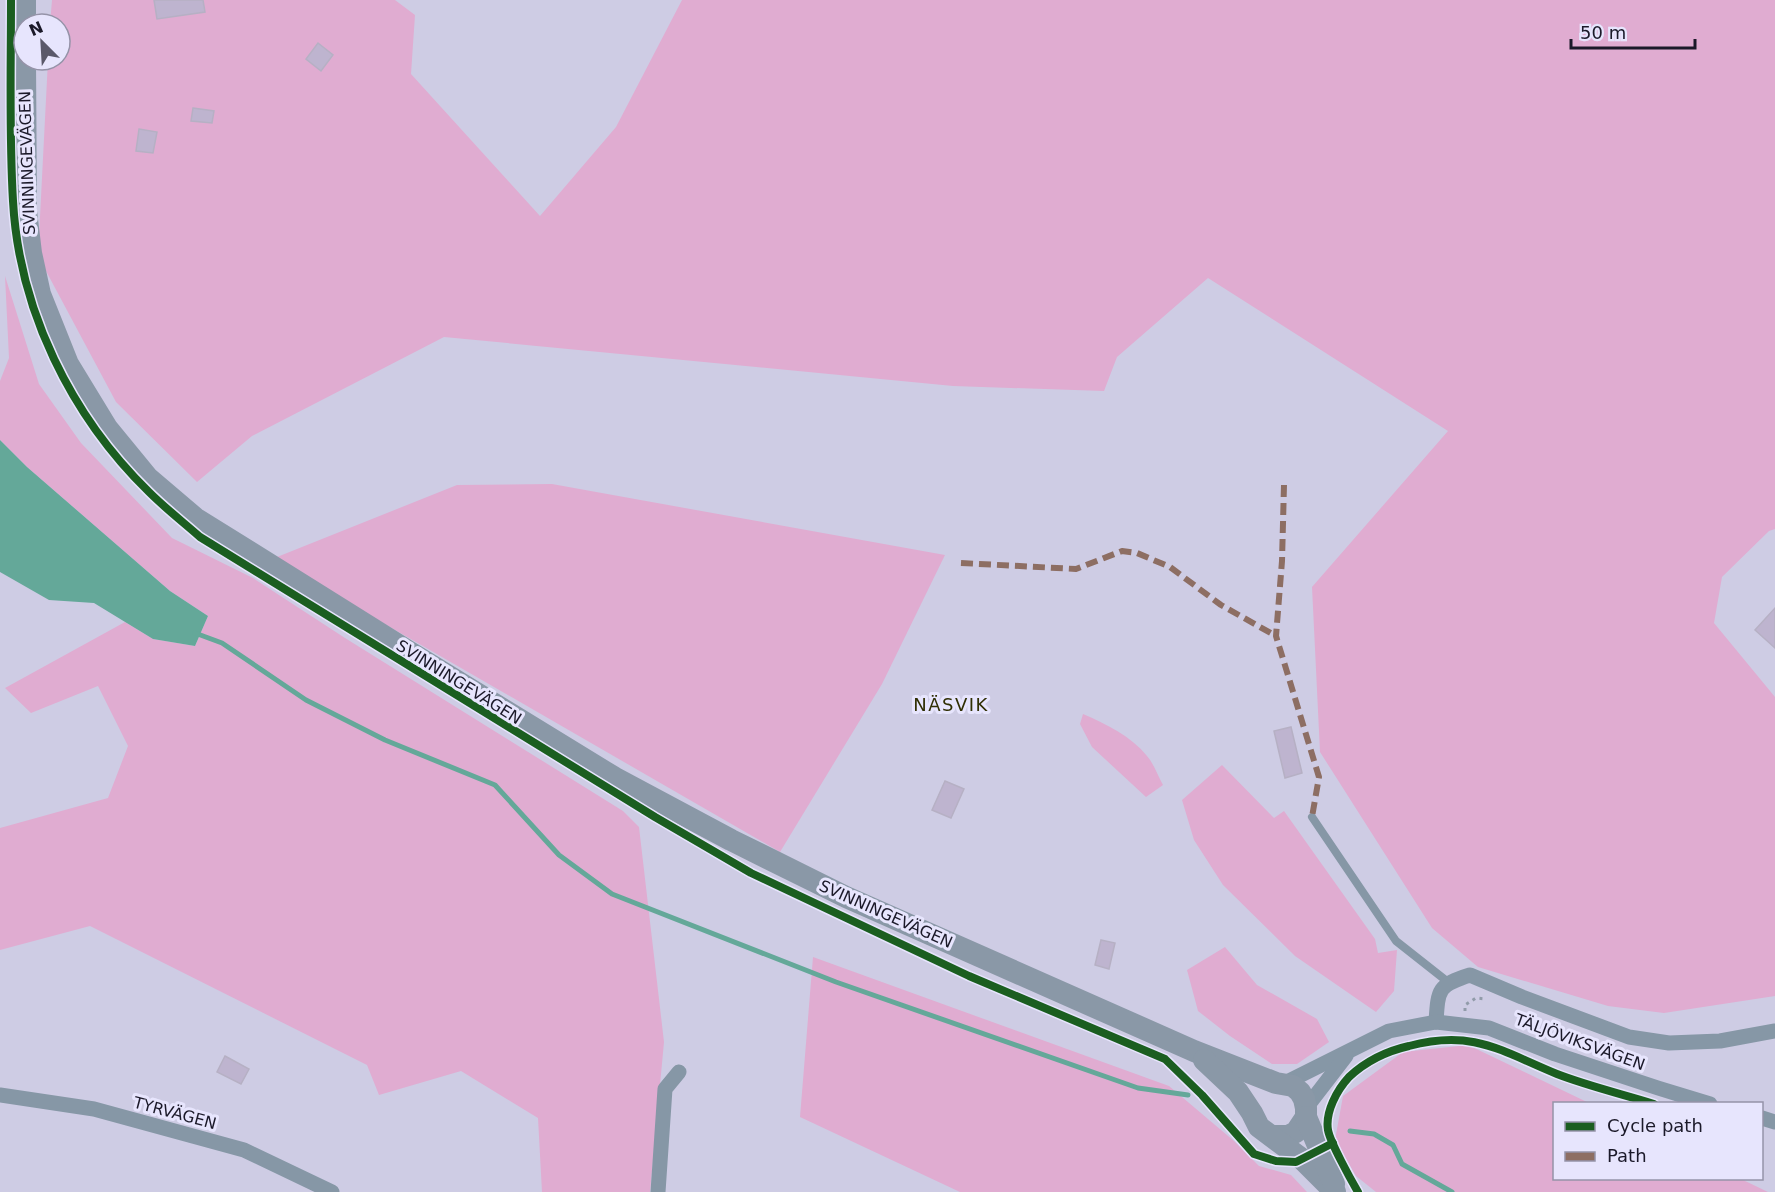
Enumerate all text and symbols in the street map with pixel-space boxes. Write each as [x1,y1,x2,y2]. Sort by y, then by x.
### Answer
north arrow [12,12,72,72]
scale bar [1571,12,1696,50]
text: N [26,17,46,40]
text: 50 m [1580,22,1626,43]
street label: SVINNINGEVÄGEN [15,91,39,235]
street label: SVINNINGEVÄGEN [393,636,525,728]
district label: NÄSVIK [913,694,989,715]
street label: SVINNINGEVÄGEN [816,876,956,952]
street label: TÄLJÖVIKSVÄGEN [1512,1009,1648,1074]
street label: TYRVÄGEN [131,1093,218,1133]
legend [1553,1102,1763,1180]
text: Cycle path [1607,1115,1703,1136]
text: Path [1607,1145,1647,1166]

